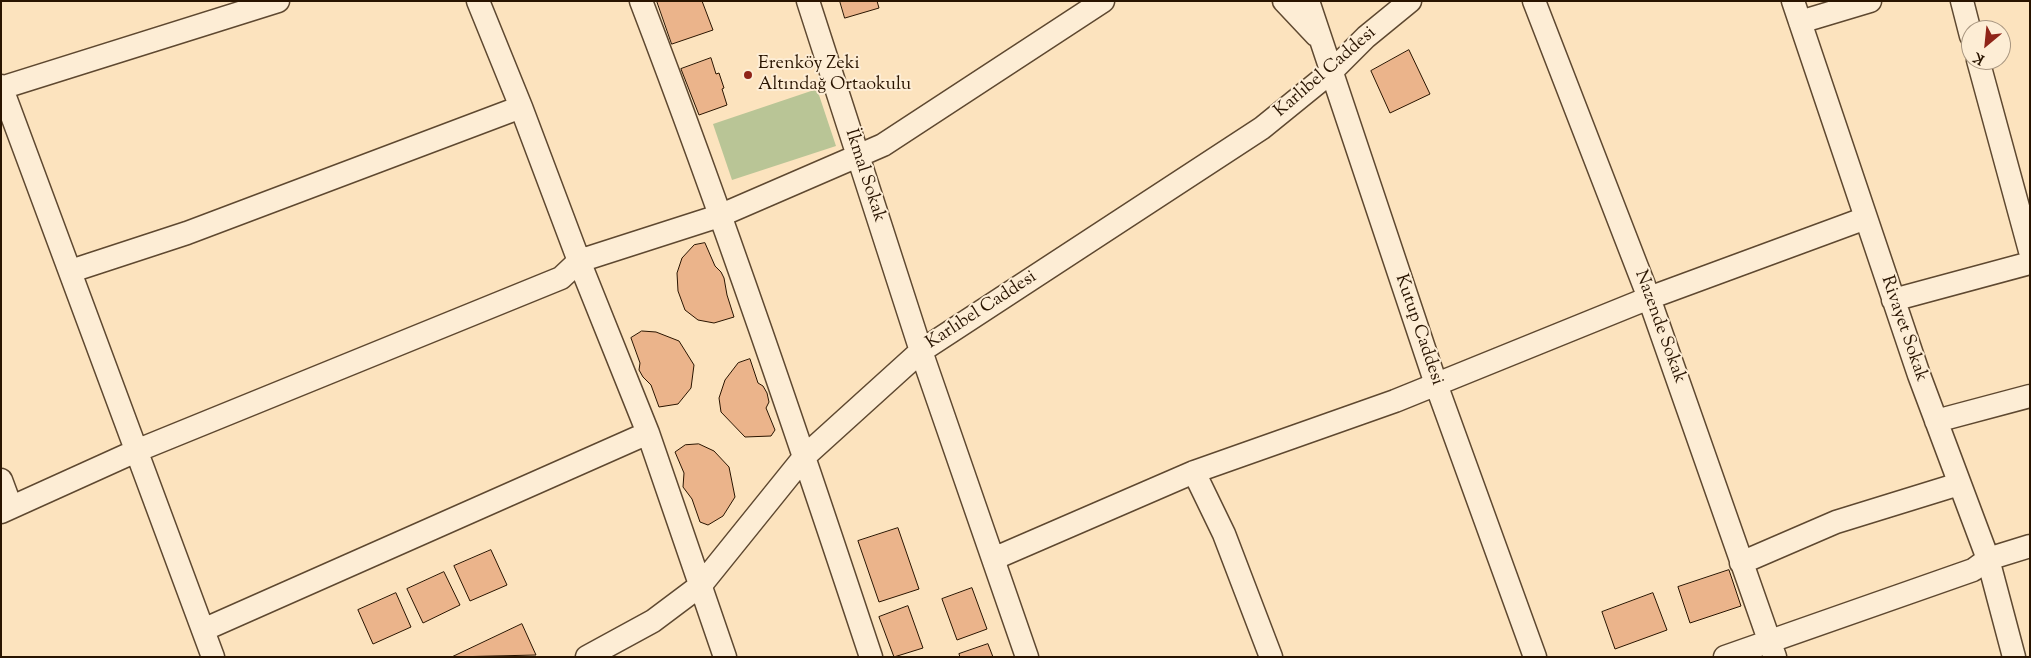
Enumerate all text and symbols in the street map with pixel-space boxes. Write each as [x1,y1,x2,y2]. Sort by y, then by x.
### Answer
north arrow [1961,20,2011,70]
street label: Karlıbel Caddesi [1271,23,1381,123]
text: K [1970,46,1989,69]
place label: Erenköy Zeki Altındağ Ortaokulu [758,54,911,96]
marker: Erenköy Zeki Altındağ Ortaokulu [742,69,754,81]
street label: İkmal Sokak [839,127,889,225]
street label: Karlıbel Caddesi [923,267,1041,355]
street label: Nazende Sokak [1629,267,1689,387]
street label: Kutup Caddesi [1389,272,1447,388]
street label: Rivayet Sokak [1875,273,1931,385]

